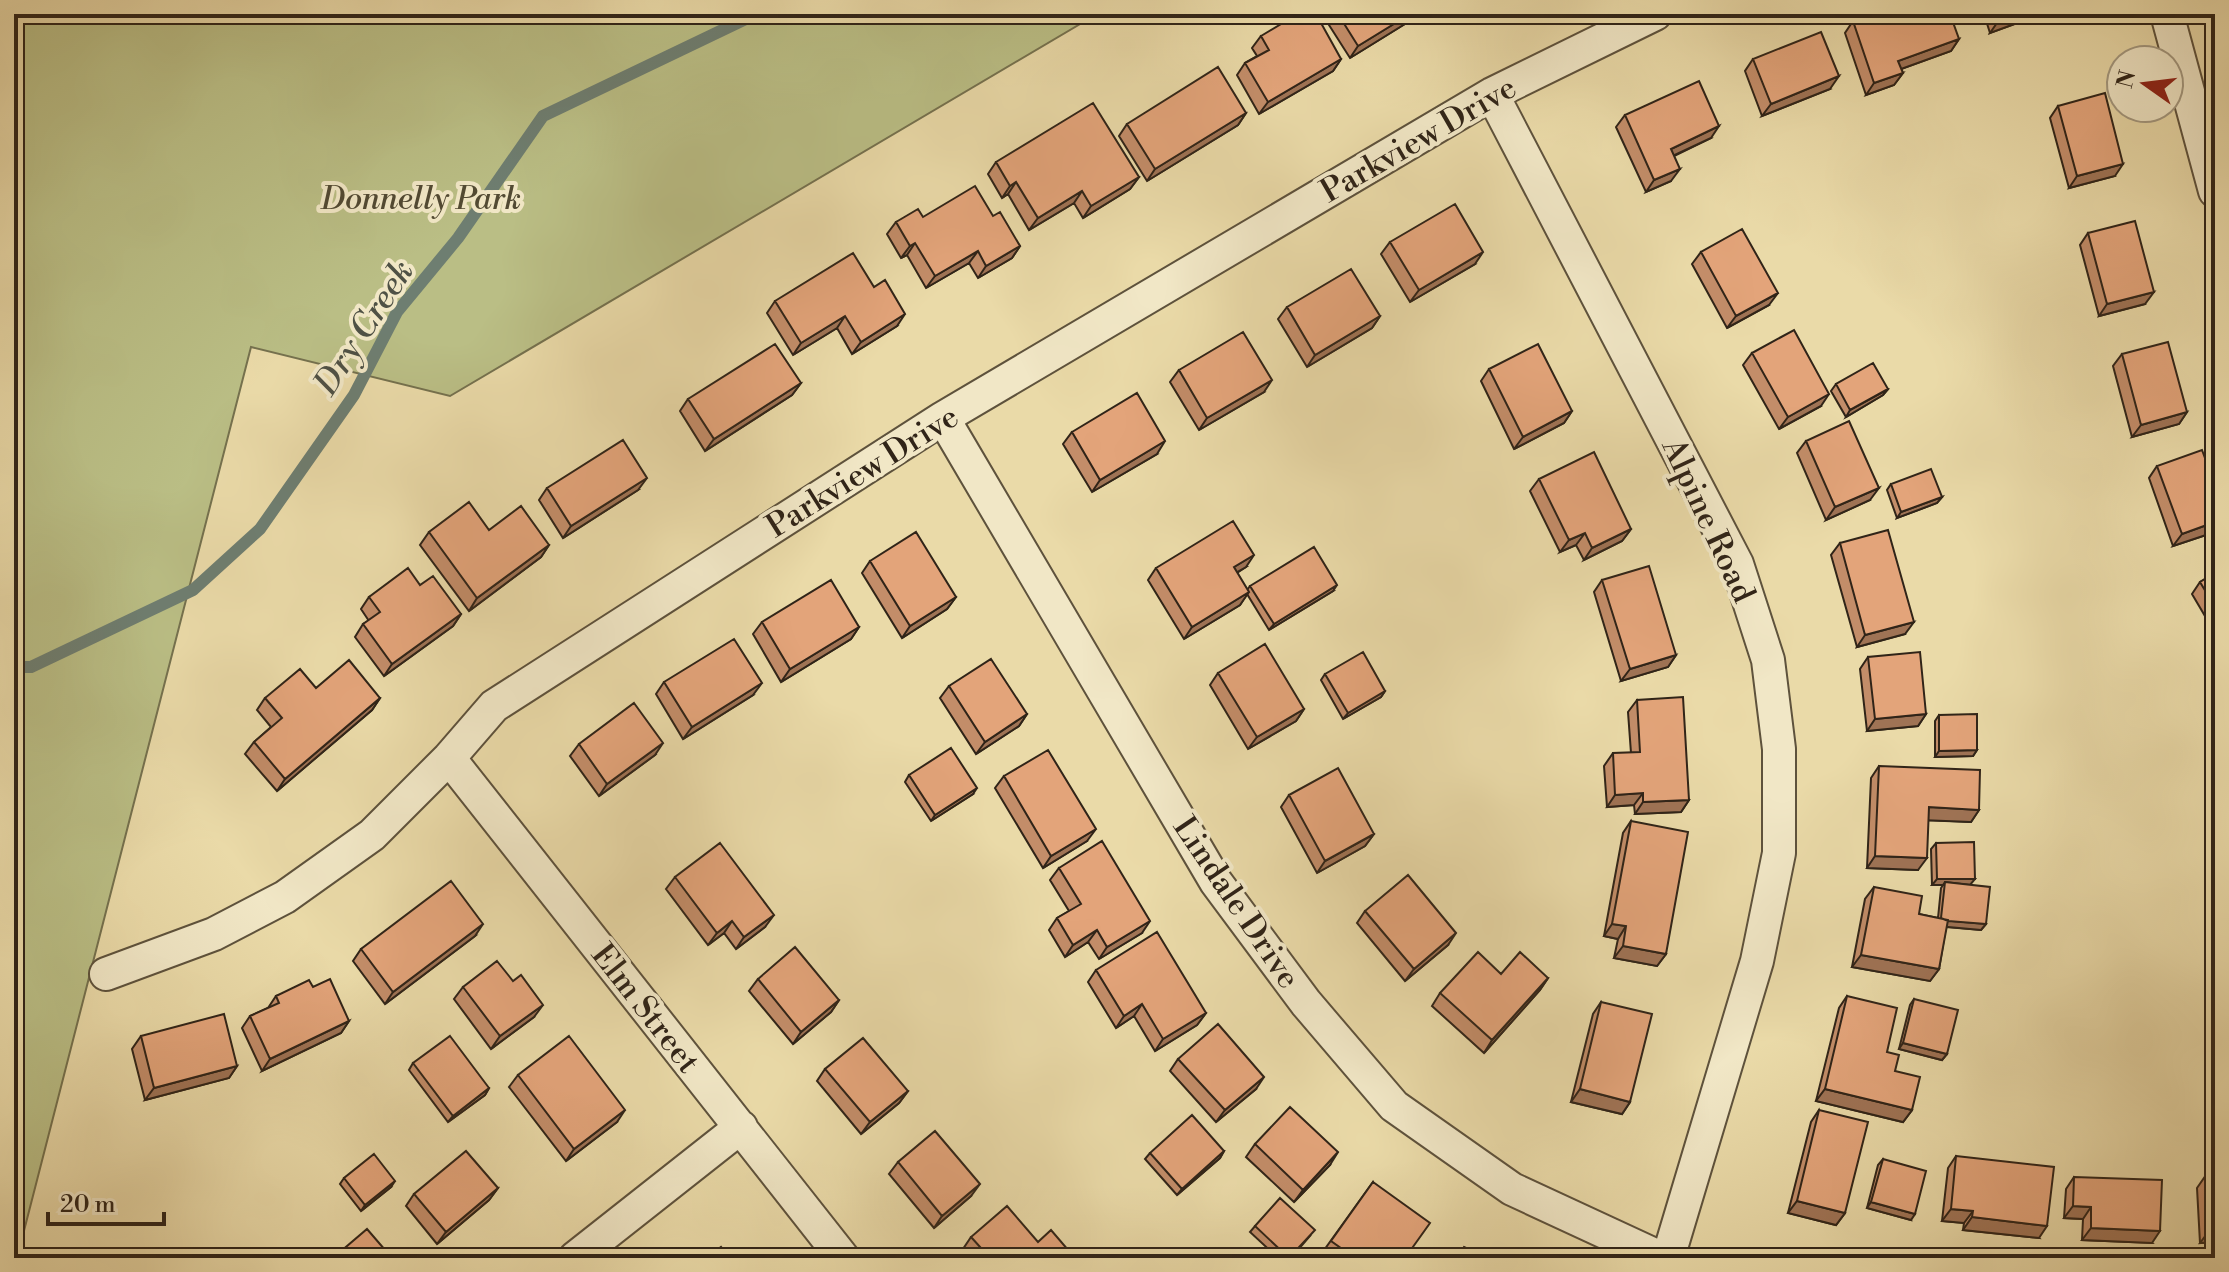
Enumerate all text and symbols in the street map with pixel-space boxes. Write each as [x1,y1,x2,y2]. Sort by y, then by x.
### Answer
north arrow [2105,44,2185,124]
text: N [2112,67,2142,91]
street label: Parkview Drive [1314,68,1523,212]
park label: Donnelly Park [320,179,521,219]
water label: Dry Creek [305,253,424,404]
street label: Parkview Drive [759,397,966,547]
street label: Alpine Road [1652,431,1764,609]
street label: Lindale Drive [1164,809,1308,996]
street label: Elm Street [582,936,708,1081]
scale bar [48,1176,164,1226]
text: 20 m [60,1190,116,1220]

